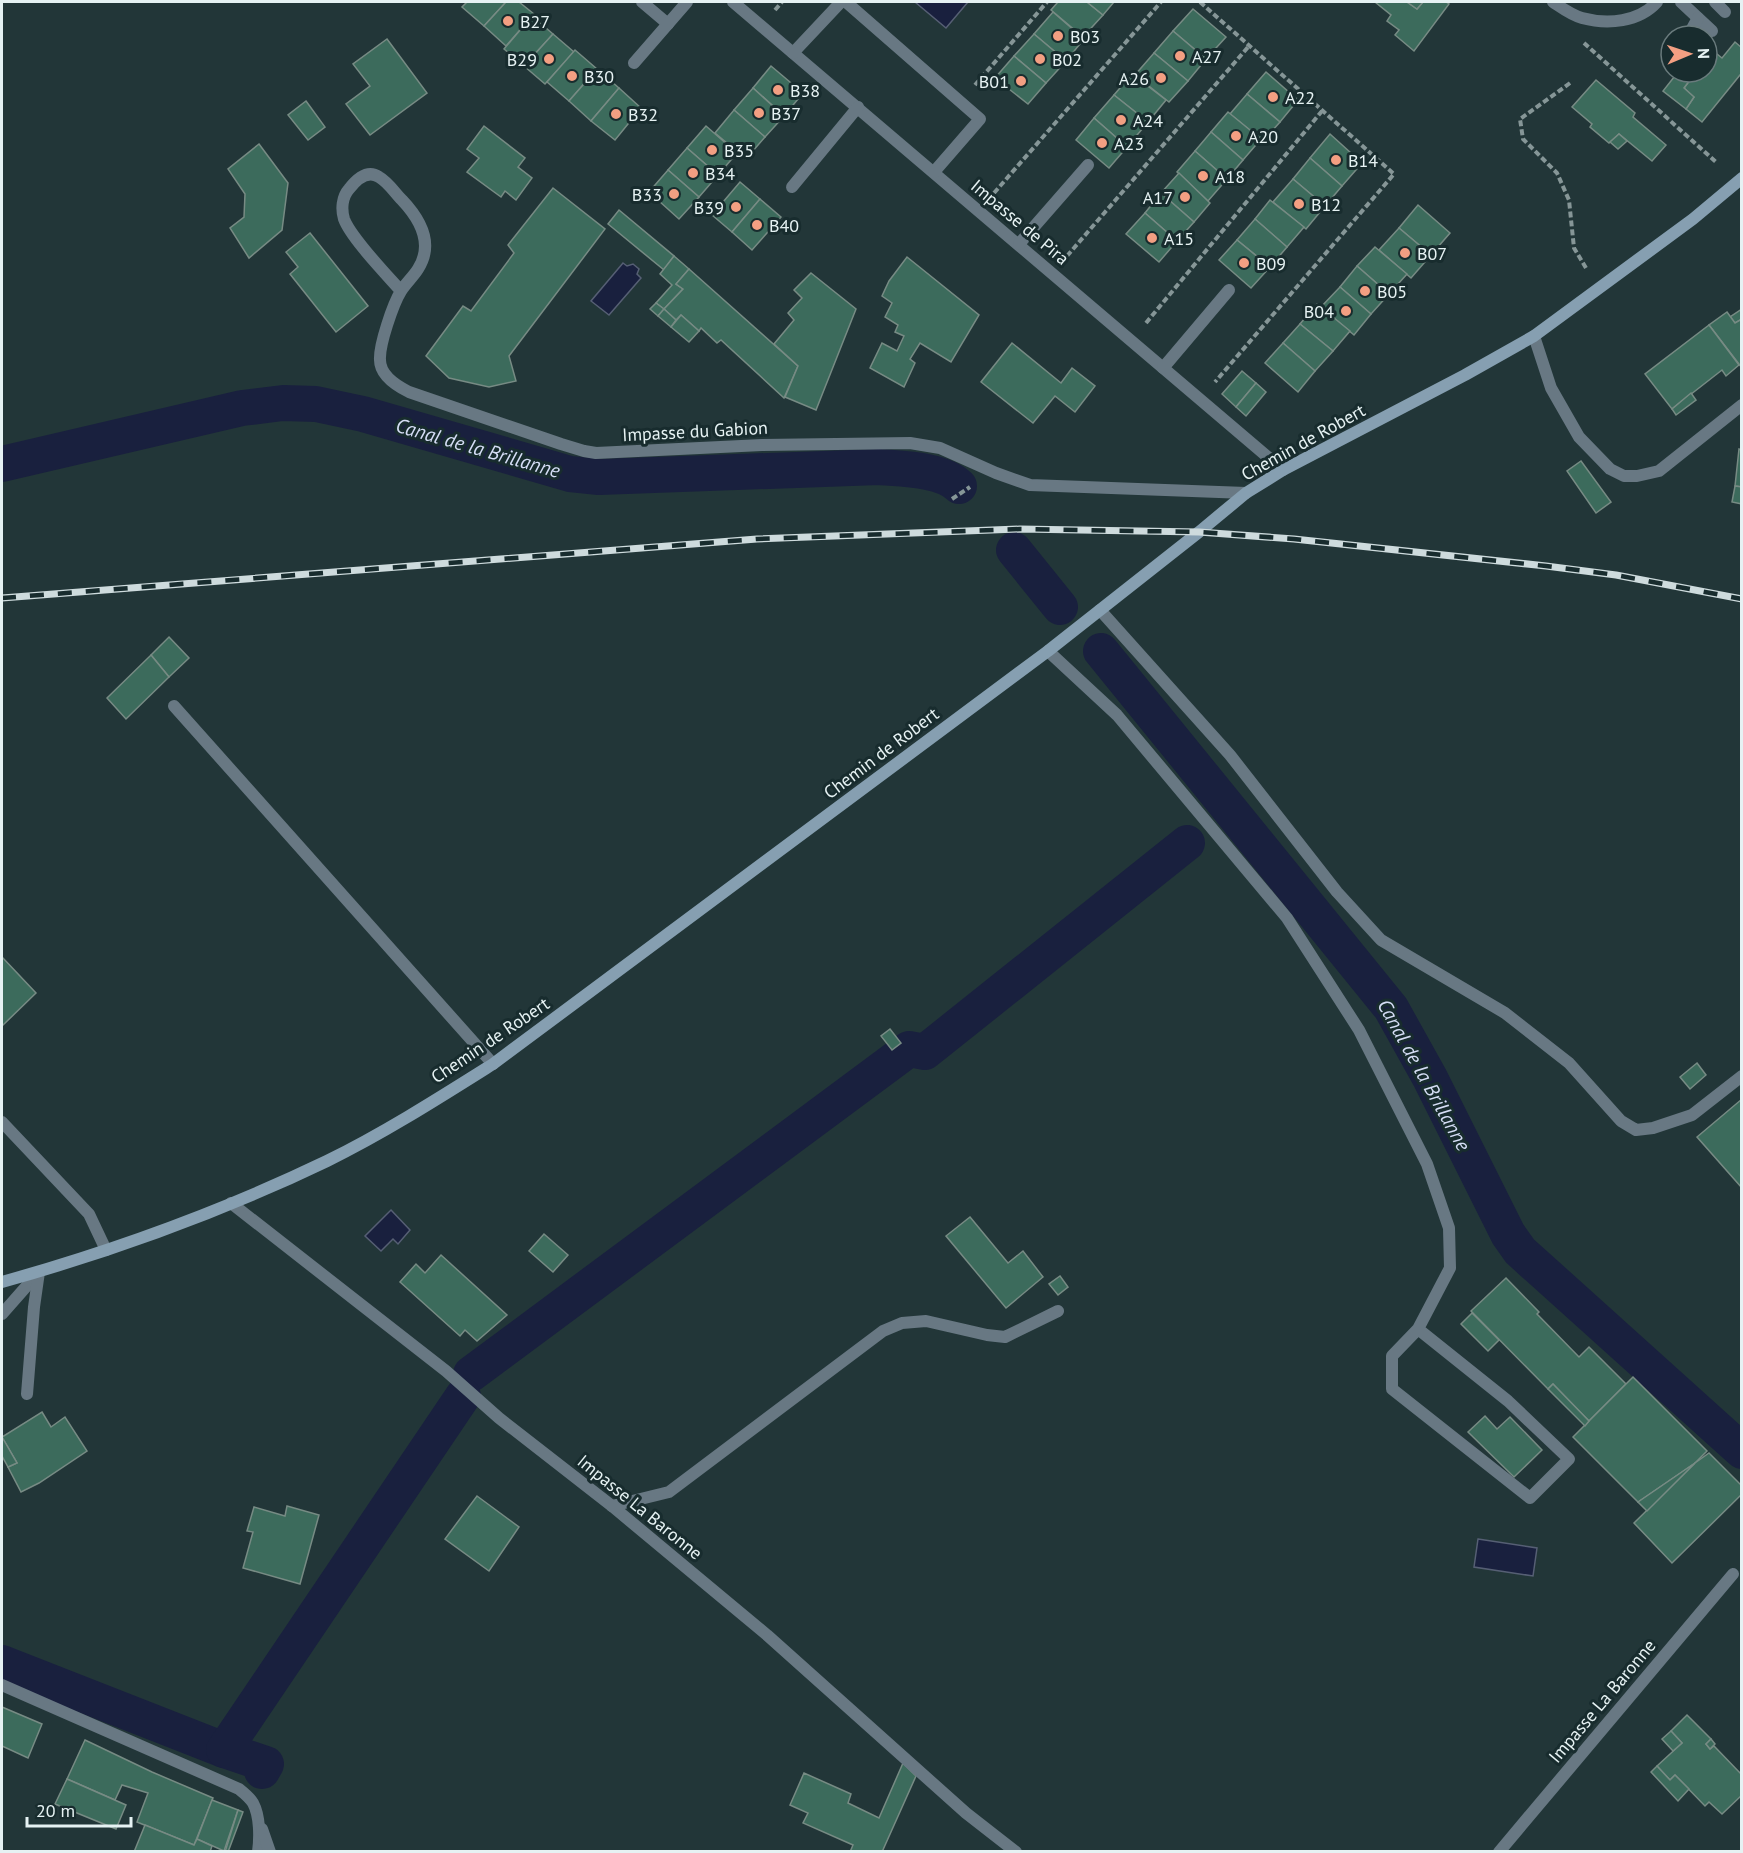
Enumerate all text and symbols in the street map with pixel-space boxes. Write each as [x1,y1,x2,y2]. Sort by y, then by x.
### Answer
place label: B27 [520,10,550,33]
marker: B27 [501,14,515,28]
north arrow [1659,24,1719,84]
place label: B03 [1070,25,1100,48]
marker: B03 [1051,29,1065,43]
place label: A27 [1192,45,1222,68]
place label: B29 [507,48,537,71]
place label: B02 [1052,48,1082,71]
text: N [1694,48,1714,59]
marker: A27 [1173,49,1187,63]
marker: B29 [542,52,556,66]
marker: B02 [1033,52,1047,66]
place label: B30 [584,65,614,88]
place label: A26 [1119,67,1149,90]
marker: B30 [565,69,579,83]
place label: B01 [979,70,1009,93]
marker: A26 [1154,71,1168,85]
marker: B01 [1014,74,1028,88]
place label: B38 [790,79,820,102]
marker: B38 [771,83,785,97]
place label: A22 [1285,86,1315,109]
marker: A22 [1266,90,1280,104]
place label: B37 [771,102,801,125]
place label: B32 [628,103,658,126]
marker: B37 [752,106,766,120]
marker: B32 [609,107,623,121]
place label: A24 [1133,109,1163,132]
marker: A24 [1114,113,1128,127]
place label: A20 [1248,125,1278,148]
marker: A20 [1229,129,1243,143]
place label: A23 [1114,132,1144,155]
marker: A23 [1095,136,1109,150]
place label: B35 [724,139,754,162]
marker: B35 [705,143,719,157]
place label: B14 [1348,149,1378,172]
marker: B14 [1329,153,1343,167]
place label: B34 [705,162,735,185]
place label: A18 [1215,165,1245,188]
marker: B34 [686,166,700,180]
marker: A18 [1196,169,1210,183]
street label: Impasse de Pira [966,174,1074,270]
place label: B33 [632,183,662,206]
place label: A17 [1143,186,1173,209]
marker: B33 [667,187,681,201]
marker: A17 [1178,190,1192,204]
place label: B12 [1311,193,1341,216]
place label: B39 [694,196,724,219]
marker: B12 [1292,197,1306,211]
marker: B39 [729,200,743,214]
place label: B40 [769,214,799,237]
marker: B40 [750,218,764,232]
place label: A15 [1164,227,1194,250]
marker: A15 [1145,231,1159,245]
place label: B07 [1417,242,1447,265]
marker: B07 [1398,246,1412,260]
place label: B09 [1256,252,1286,275]
marker: B09 [1237,256,1251,270]
place label: B05 [1377,280,1407,303]
marker: B05 [1358,284,1372,298]
place label: B04 [1304,300,1334,323]
marker: B04 [1339,304,1353,318]
street label: Chemin de Robert [1237,398,1369,486]
water label: Canal de la Brillanne [393,412,564,484]
street label: Impasse du Gabion [622,416,768,446]
street label: Chemin de Robert [819,702,943,804]
street label: Chemin de Robert [426,992,554,1088]
water label: Canal de la Brillanne [1372,995,1477,1156]
street label: Impasse La Baronne [573,1449,707,1565]
street label: Impasse La Baronne [1544,1634,1660,1768]
scale bar [27,1790,130,1828]
text: 20 m [36,1799,75,1822]

